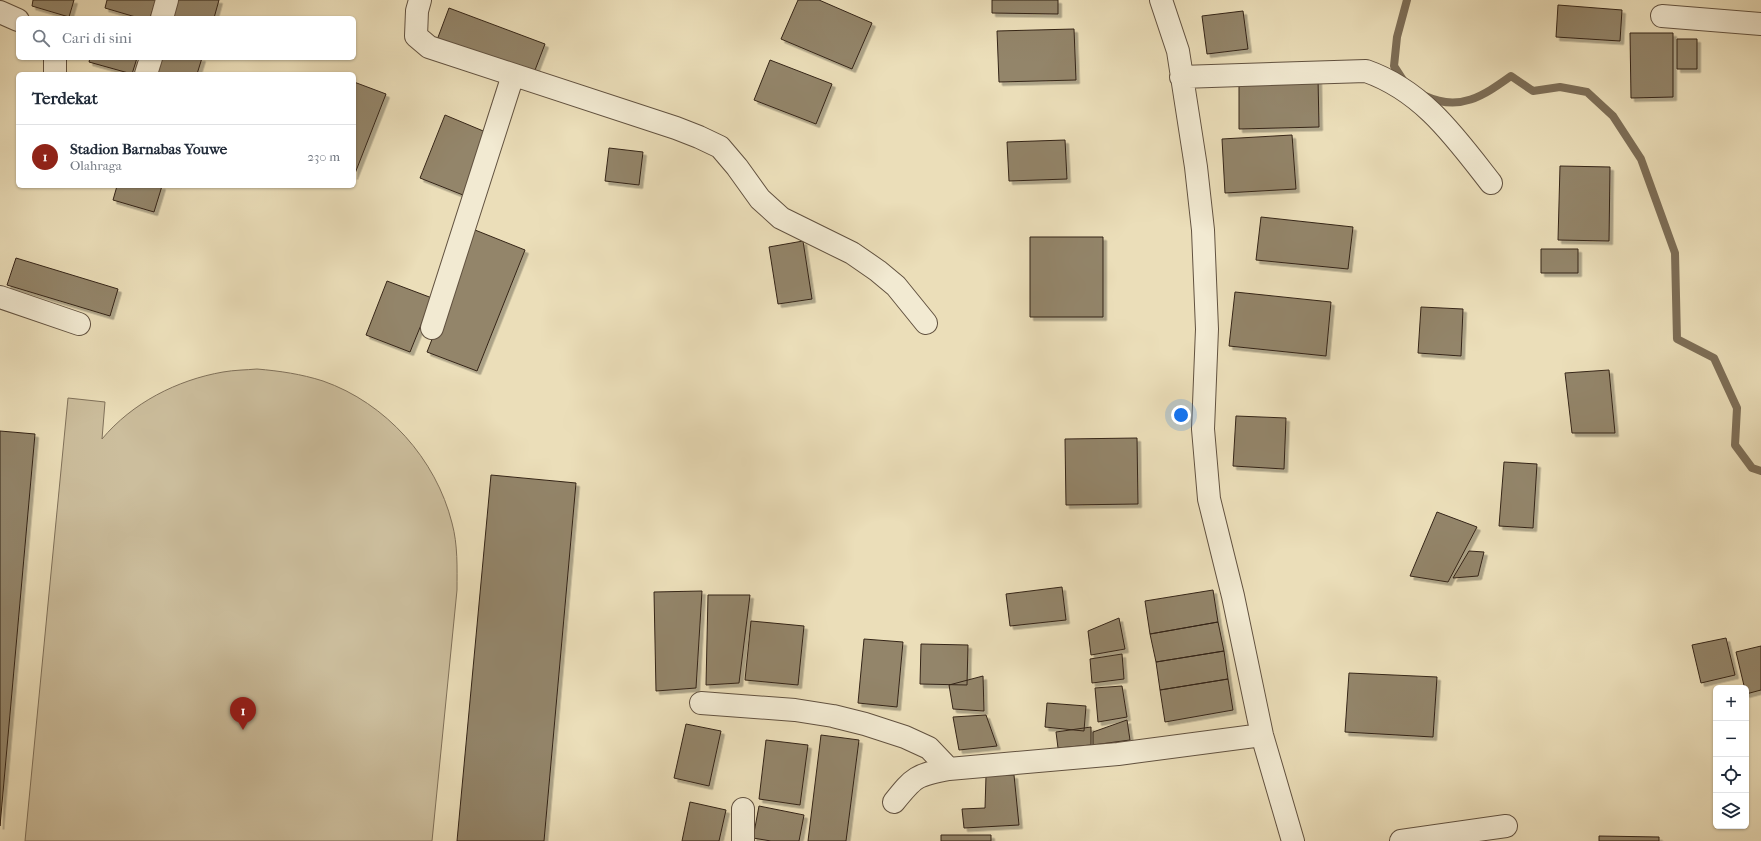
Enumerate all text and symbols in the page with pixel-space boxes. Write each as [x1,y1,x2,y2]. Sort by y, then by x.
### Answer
search box [16,16,356,60]
icon: search [30,27,52,49]
text: Cari di sini [62,29,132,47]
text: Terdekat [32,88,98,108]
text: Stadion Barnabas Youwe [70,140,227,158]
text: 1 [43,149,47,164]
text: 230 m [307,149,340,164]
text: Olahraga [70,158,122,173]
your location [1171,405,1191,425]
map controls [1713,685,1749,829]
button: + [1713,685,1749,721]
pin: 1 [230,697,256,730]
button: − [1713,721,1749,757]
button: locate [1713,757,1749,793]
button: layers [1713,793,1749,829]

